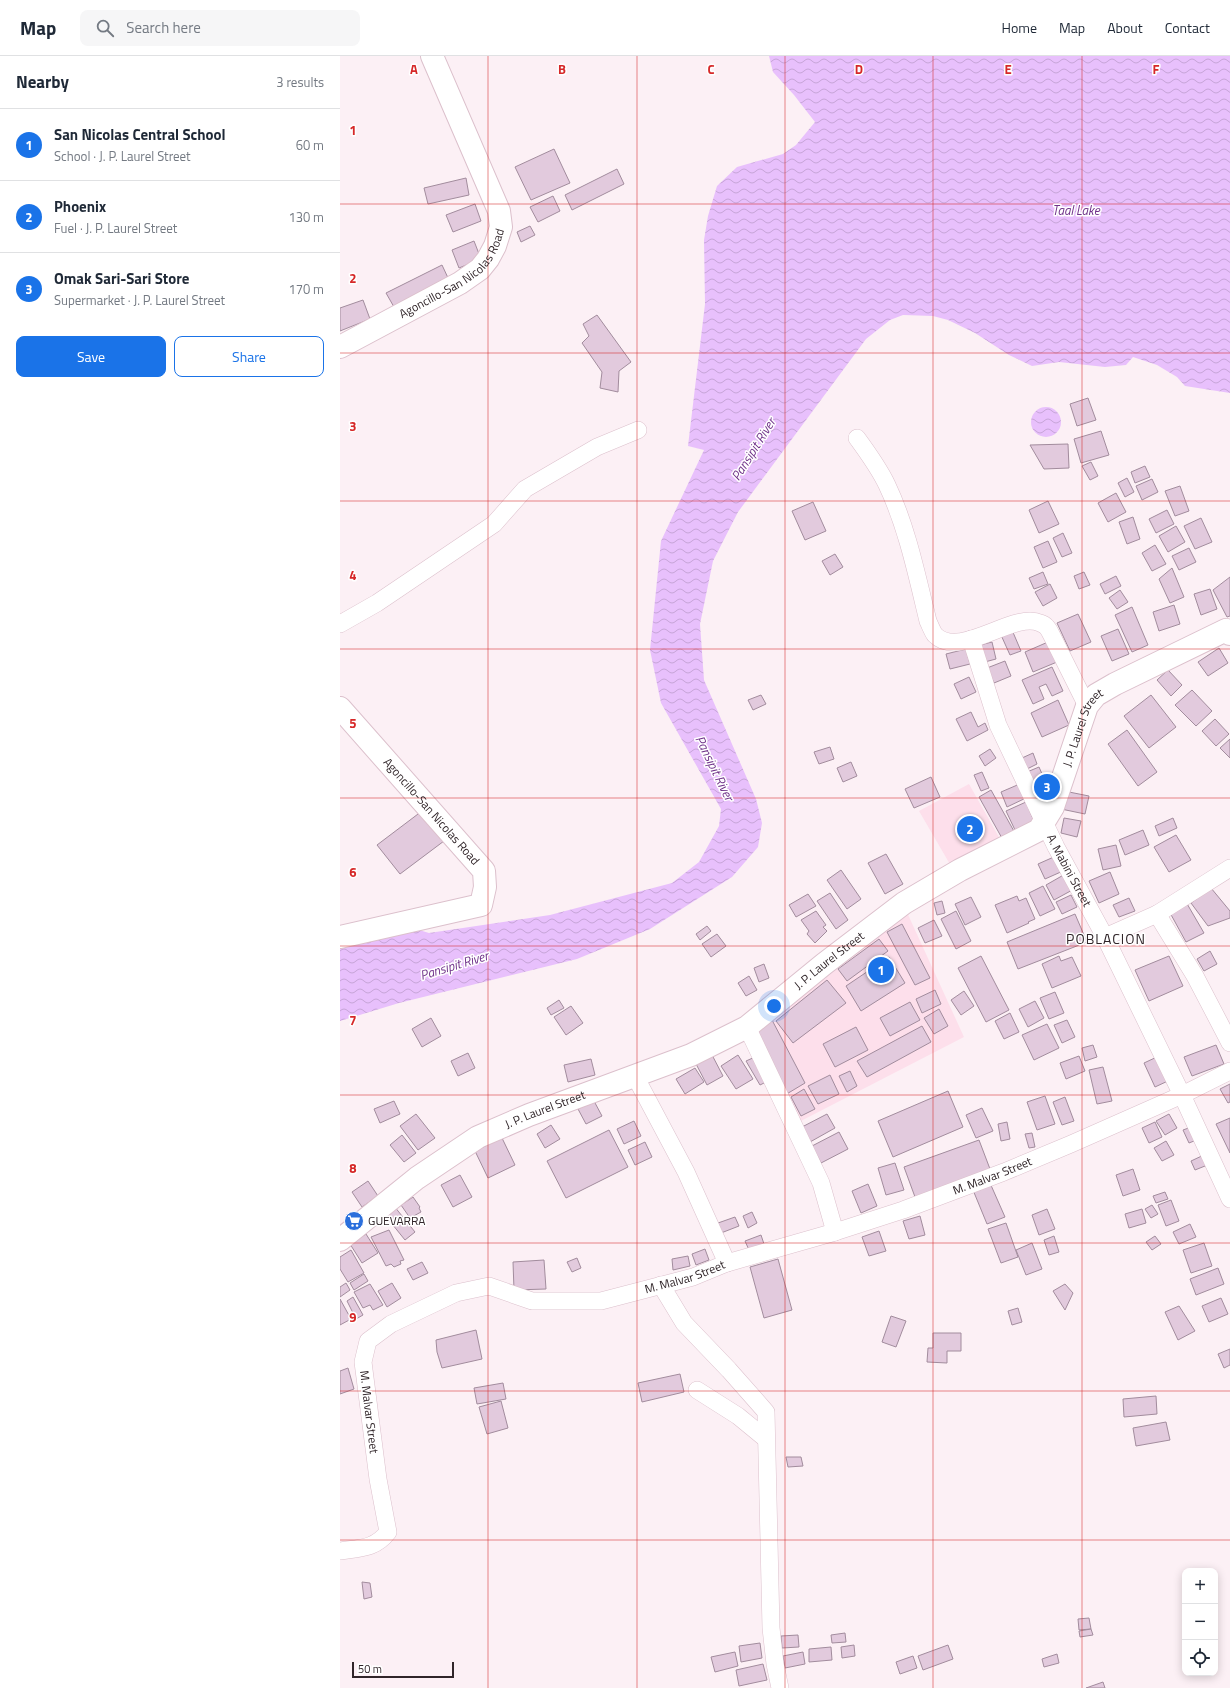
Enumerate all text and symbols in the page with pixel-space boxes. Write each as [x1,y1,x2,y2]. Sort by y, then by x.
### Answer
search box [80,10,360,46]
text: Map [20,13,56,42]
text: Search here [126,16,201,39]
icon: search [94,17,116,39]
text: Home [1002,17,1037,38]
text: Map [1059,17,1085,38]
text: About [1107,17,1143,38]
text: Contact [1165,17,1210,38]
text: A [410,59,418,79]
text: B [558,59,566,79]
text: C [707,59,715,79]
text: D [855,59,863,79]
text: E [1004,59,1012,79]
text: F [1153,59,1160,79]
text: Nearby [16,69,69,95]
text: 3 results [276,72,324,92]
text: 1 [349,120,357,140]
text: San Nicolas Central School [54,123,226,146]
text: 1 [25,135,33,155]
text: 60 m [296,135,324,155]
text: School · J. P. Laurel Street [54,146,191,166]
text: Phoenix [54,195,106,218]
water label: Taal Lake [1052,200,1101,220]
text: 2 [25,207,33,227]
text: 130 m [288,207,324,227]
text: Fuel · J. P. Laurel Street [54,218,177,238]
street label: Agoncillo-San Nicolas Road [395,226,509,323]
text: Omak Sari-Sari Store [54,267,190,290]
text: 2 [349,268,357,288]
text: 3 [25,279,33,299]
text: 170 m [288,279,324,299]
text: Supermarket · J. P. Laurel Street [54,290,225,310]
button: Save [16,336,166,377]
button: Share [174,336,324,377]
water label: Pansipit River [726,412,781,484]
text: 3 [349,416,357,436]
text: 4 [349,565,357,585]
street label: J. P. Laurel Street [1057,683,1107,769]
text: 5 [349,713,357,733]
water label: Pansipit River [691,732,740,806]
street label: Agoncillo-San Nicolas Road [379,753,484,869]
pin: 3 [1034,772,1060,802]
pin: 2 [957,814,983,844]
street label: A. Mabini Street [1042,831,1097,911]
text: 6 [349,862,357,882]
street label: J. P. Laurel Street [790,926,869,994]
district label: POBLACION [1066,928,1146,949]
water label: Pansipit River [417,945,492,985]
pin: 1 [868,955,894,985]
your location [764,996,784,1016]
text: 7 [349,1010,357,1030]
street label: J. P. Laurel Street [502,1085,589,1133]
street label: M. Malvar Street [950,1151,1035,1200]
text: 8 [349,1158,357,1178]
supermarket icon: GUEVARRA [343,1210,365,1232]
place label: GUEVARRA [368,1211,425,1230]
street label: M. Malvar Street [642,1255,729,1298]
text: 9 [349,1307,357,1327]
street label: M. Malvar Street [355,1369,384,1455]
map controls [1182,1568,1218,1676]
button: + [1182,1568,1218,1604]
button: − [1182,1604,1218,1640]
button: locate [1182,1640,1218,1676]
scale bar [352,1660,454,1679]
text: 50 m [358,1661,382,1677]

